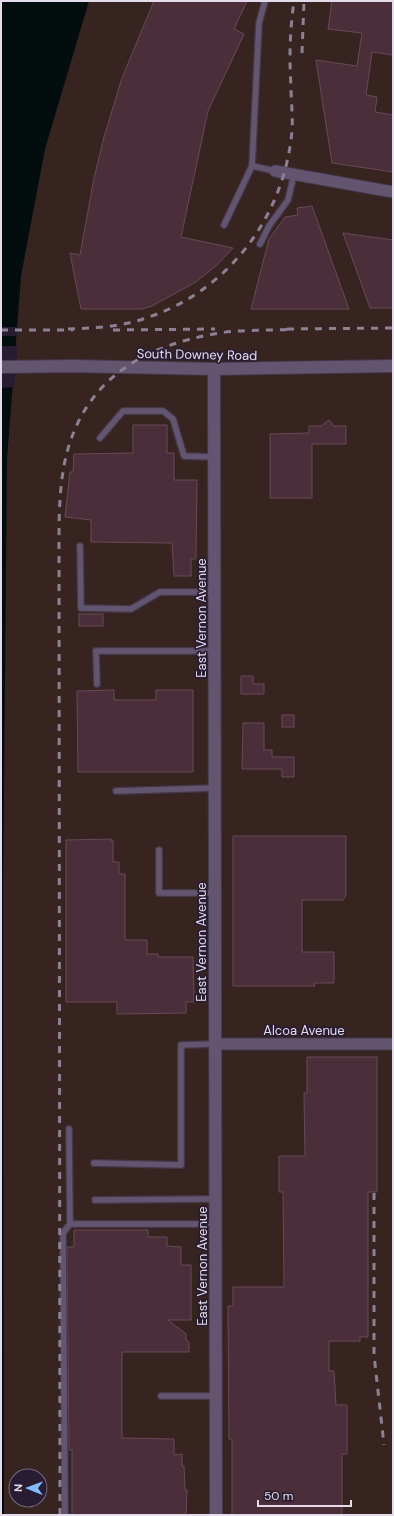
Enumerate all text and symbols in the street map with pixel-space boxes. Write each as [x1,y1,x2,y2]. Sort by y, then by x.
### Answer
street label: South Downey Road [137,345,257,364]
street label: East Vernon Avenue [193,558,210,678]
street label: East Vernon Avenue [193,882,210,1002]
street label: Alcoa Avenue [263,1022,345,1039]
street label: East Vernon Avenue [194,1206,211,1326]
north arrow [8,1468,48,1508]
scale bar [258,1482,351,1508]
text: N [11,1484,25,1492]
text: 50 m [264,1488,293,1504]

